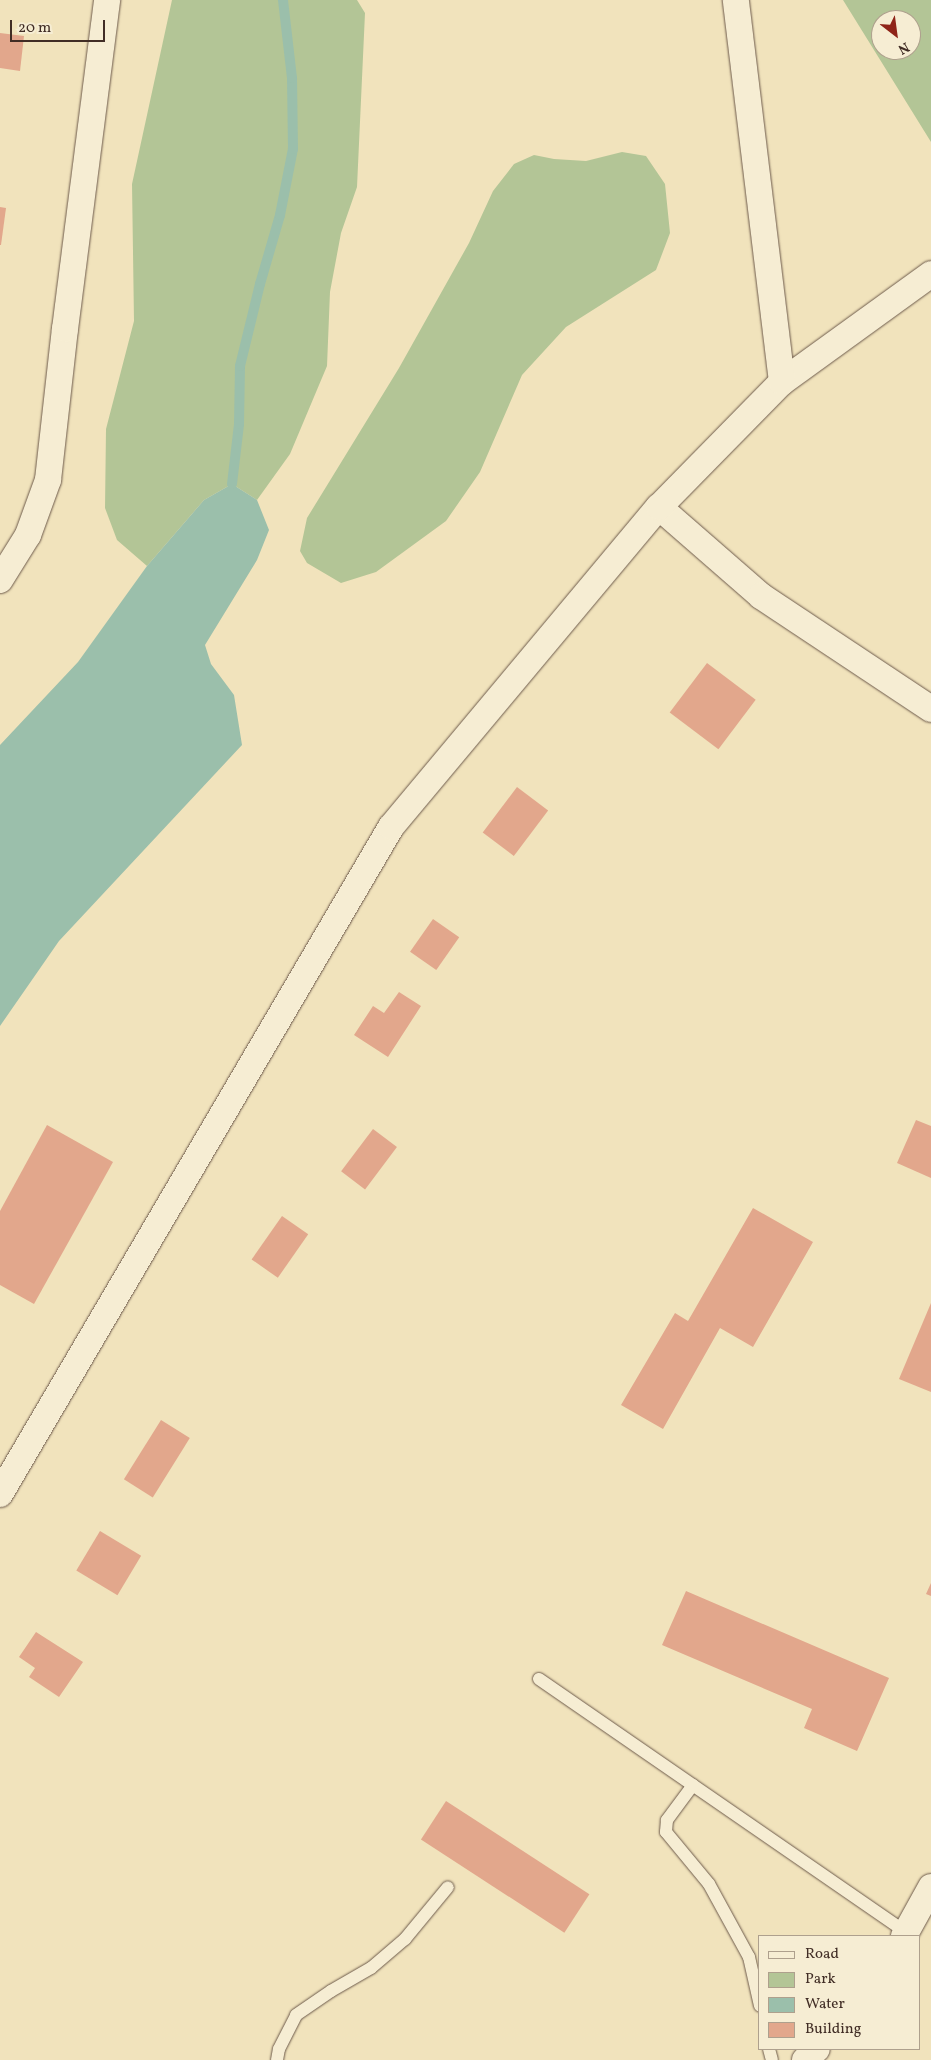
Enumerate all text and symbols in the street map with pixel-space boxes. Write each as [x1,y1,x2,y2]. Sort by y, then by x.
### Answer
scale bar [12,10,108,42]
north arrow [871,10,921,60]
text: 20 m [18,18,51,39]
text: N [894,37,912,58]
legend [758,1935,921,2050]
text: Road [805,1944,839,1965]
text: Park [805,1969,836,1990]
text: Water [805,1994,845,2015]
text: Building [805,2019,861,2040]

